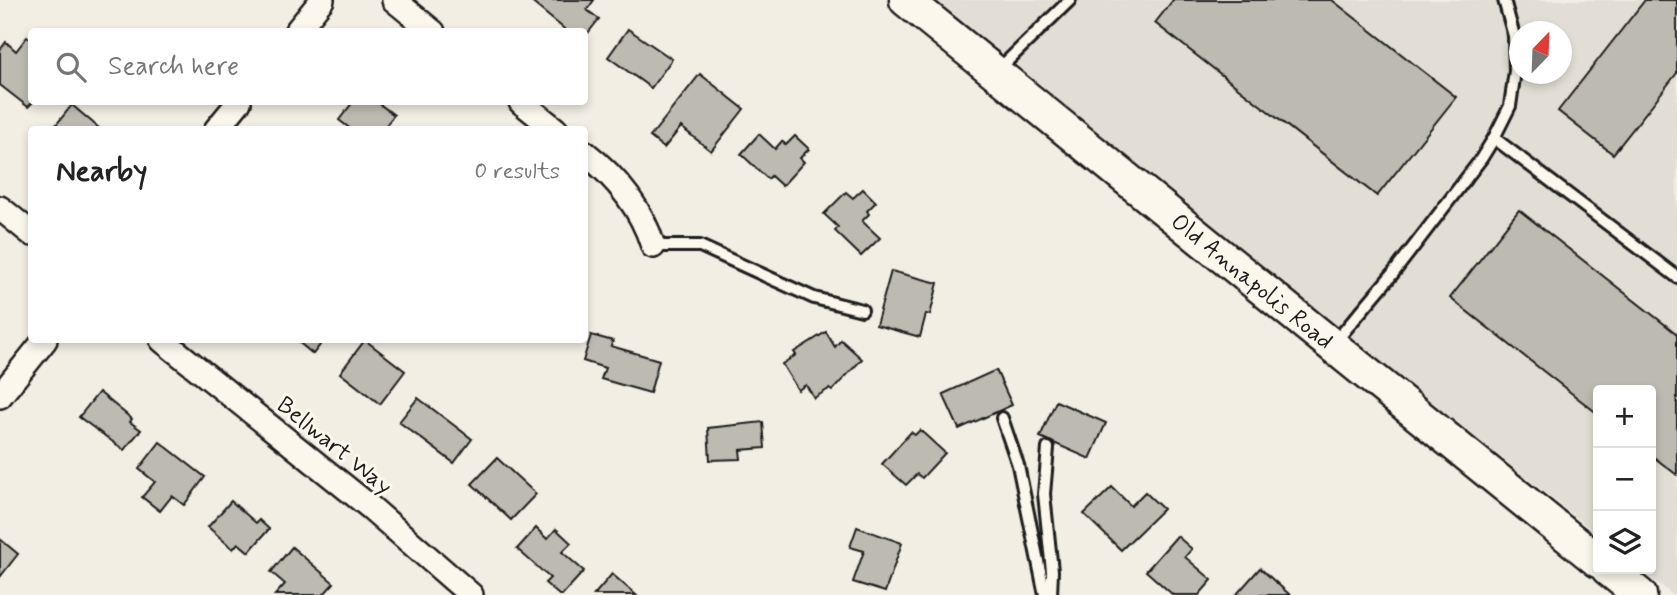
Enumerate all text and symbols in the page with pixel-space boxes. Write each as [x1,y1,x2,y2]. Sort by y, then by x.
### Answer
north arrow [1509,21,1572,84]
search box [28,28,588,105]
icon: search [52,48,90,86]
text: Search here [108,50,239,84]
text: Nearby [56,152,147,191]
text: 0 results [474,157,560,187]
street label: Old Annapolis Road [1164,207,1339,357]
map controls [1593,385,1656,574]
button: + [1593,385,1656,448]
street label: Bellwart Way [270,390,398,502]
button: − [1593,448,1656,511]
button: layers [1593,511,1656,574]

